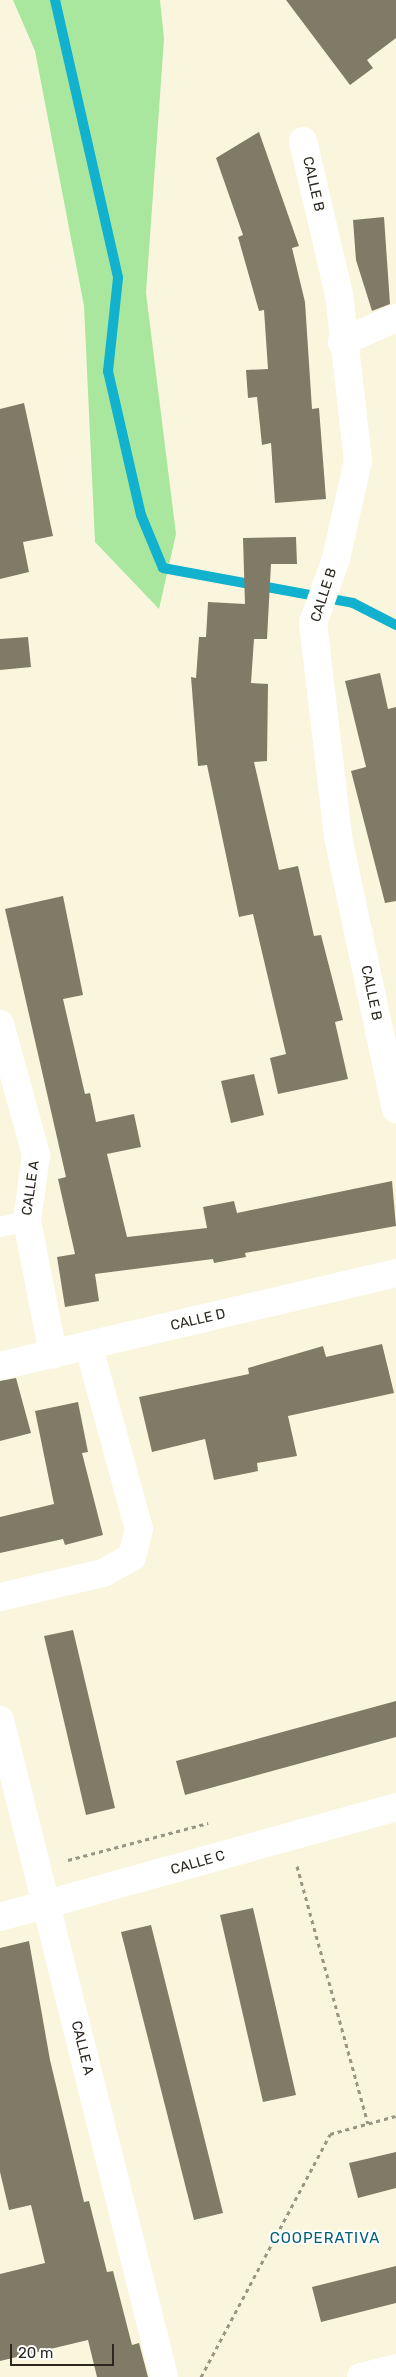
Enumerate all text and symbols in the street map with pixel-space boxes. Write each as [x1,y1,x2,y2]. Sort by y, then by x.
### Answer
street label: CALLE B [299,155,327,213]
street label: CALLE B [307,566,341,624]
street label: CALLE B [357,964,385,1022]
street label: CALLE A [19,1159,43,1217]
street label: CALLE D [169,1306,227,1334]
street label: CALLE C [169,1847,227,1879]
street label: CALLE A [67,2019,97,2077]
district label: COOPERATIVA [268,2230,382,2248]
scale bar [12,2334,116,2366]
text: 20 m [18,2344,53,2362]

